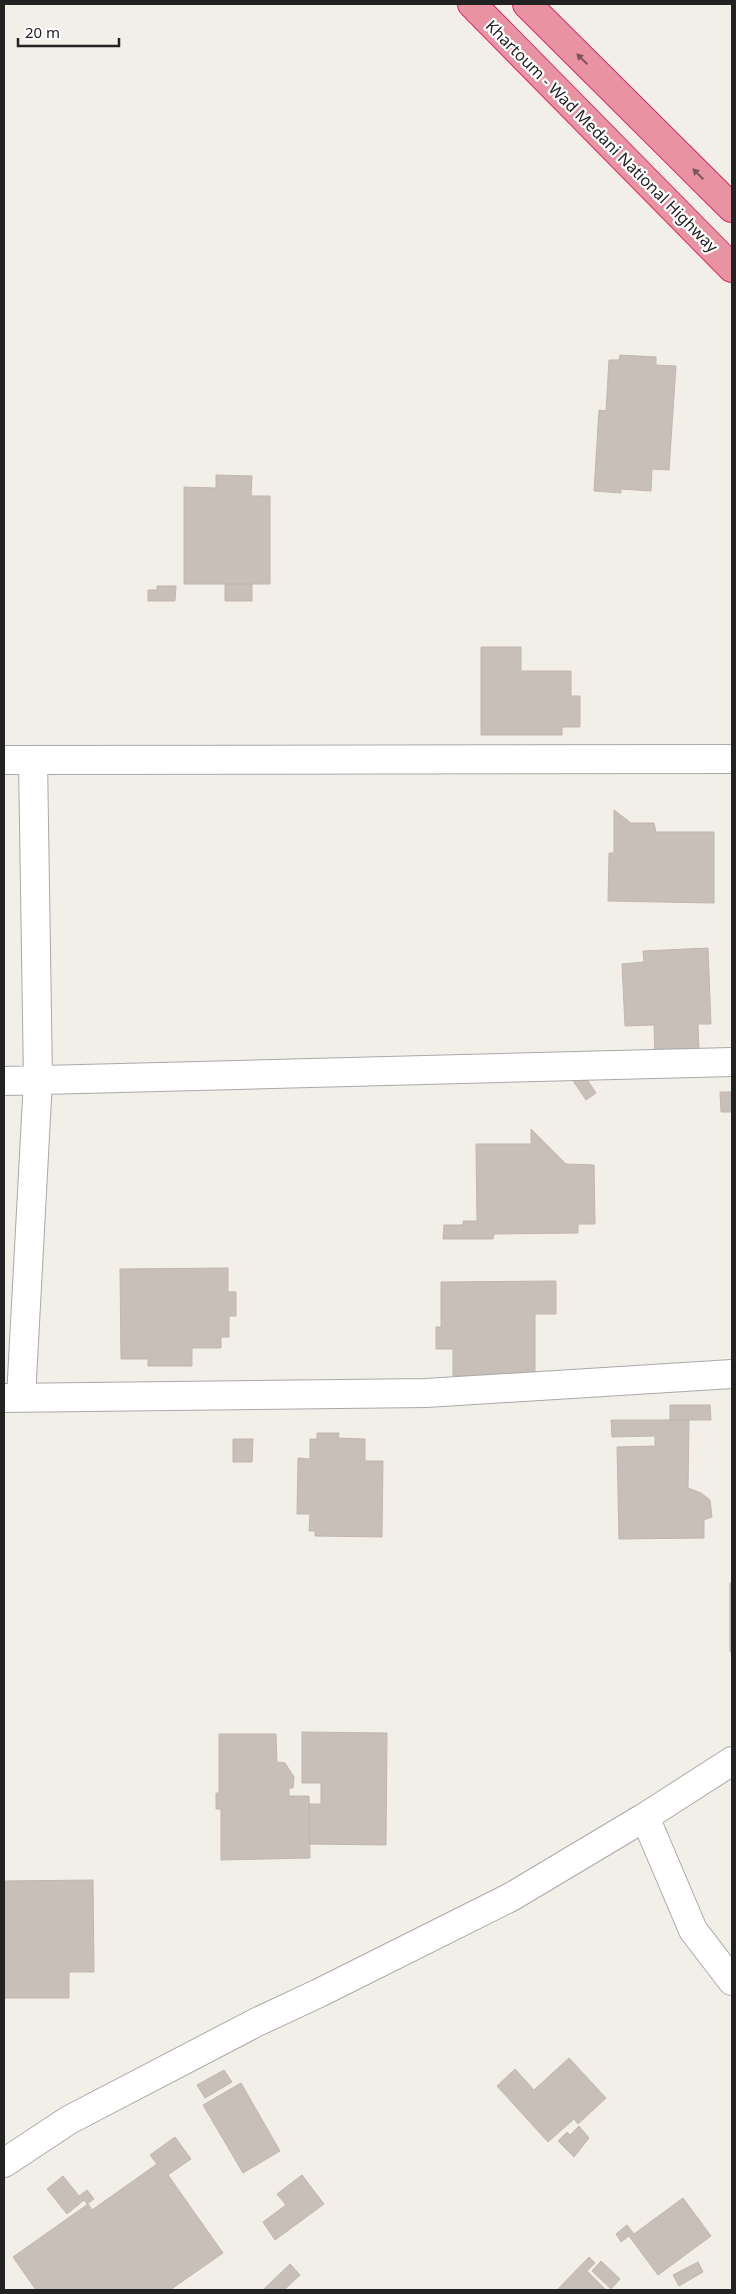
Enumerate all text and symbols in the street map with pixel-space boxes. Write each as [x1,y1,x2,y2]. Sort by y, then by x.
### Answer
scale bar [18,15,119,47]
street label: Khartoum - Wad Medani National Highway [481,15,724,258]
text: 20 m [25,22,60,42]
one-way arrow [577,53,589,65]
one-way arrow [692,168,704,180]

